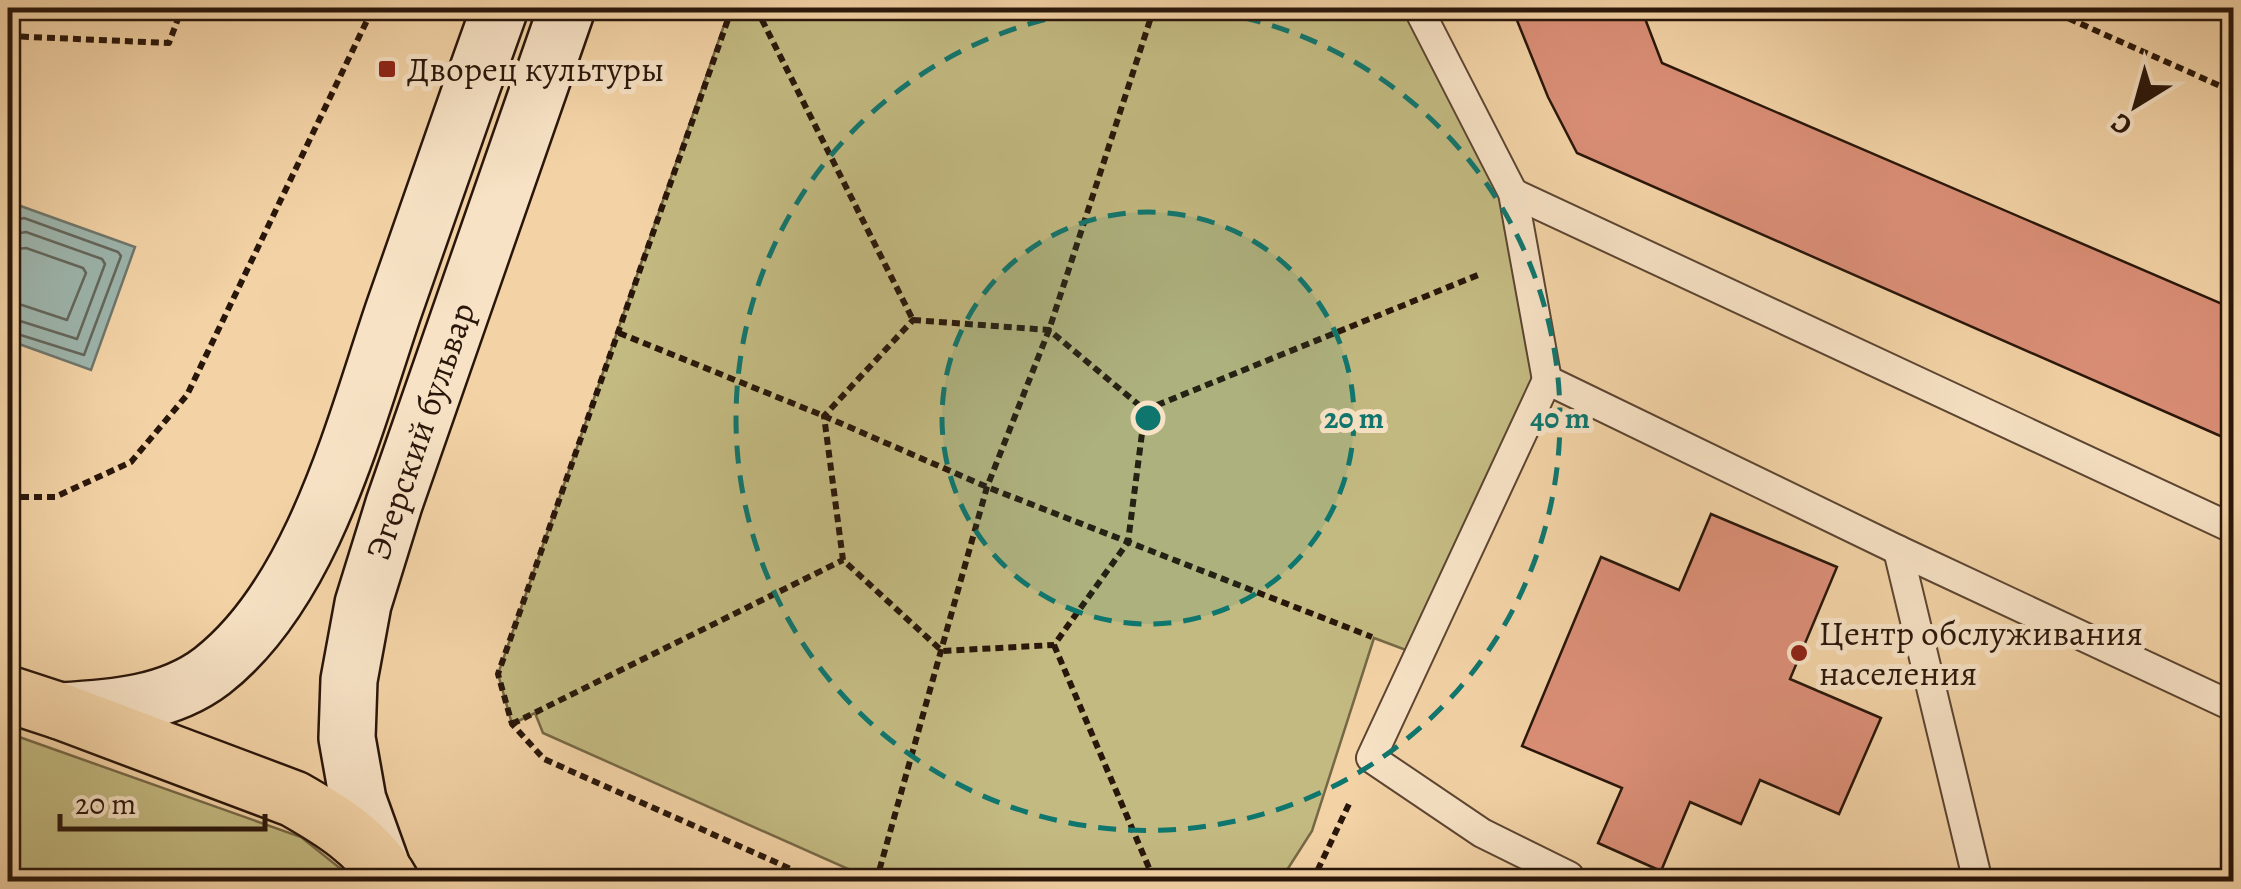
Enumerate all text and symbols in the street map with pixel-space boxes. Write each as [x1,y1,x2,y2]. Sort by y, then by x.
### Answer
place label: Дворец культуры [407,45,664,93]
north arrow [2086,55,2186,155]
marker: Дворец культуры [376,58,398,80]
text: С [2103,104,2140,145]
street label: Эгерский бульвар [353,296,487,566]
text: 20 m [1324,398,1384,438]
text: 40 m [1530,398,1590,438]
centre of rings [1130,400,1166,436]
place label: Центр обслуживания населения [1819,609,2143,697]
marker: Центр обслуживания населения [1788,642,1810,664]
scale bar [60,769,265,831]
text: 20 m [75,784,136,824]

